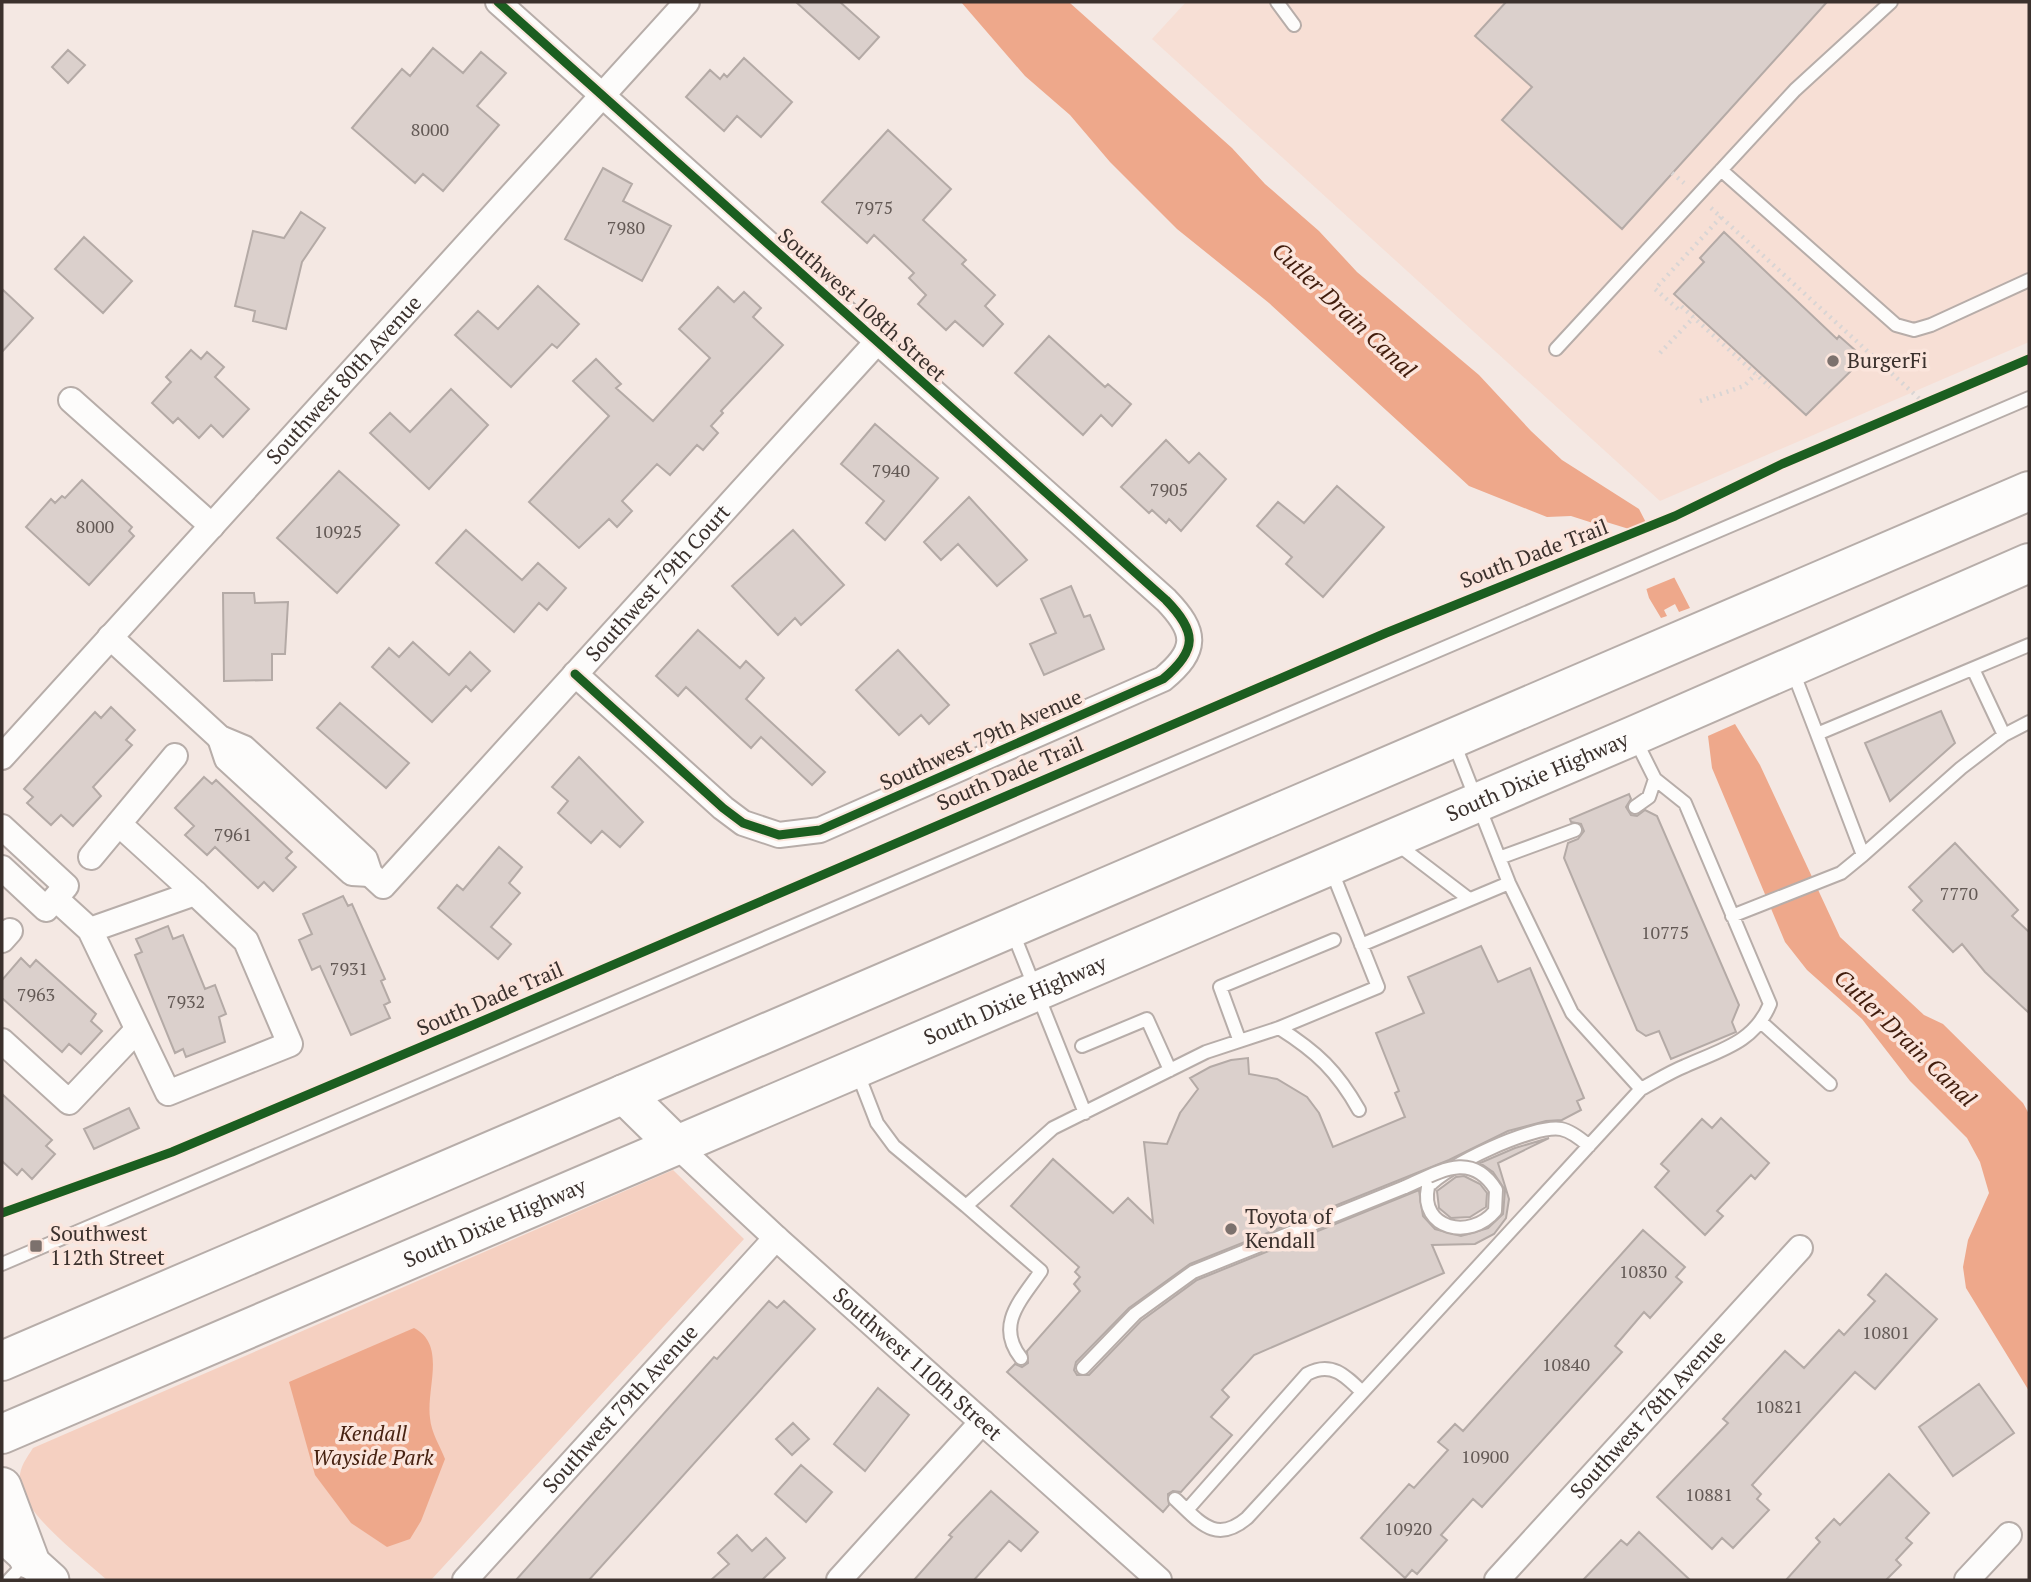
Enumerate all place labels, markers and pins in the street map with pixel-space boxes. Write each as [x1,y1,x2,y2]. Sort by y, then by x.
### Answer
place label: BurgerFi [1847,346,1927,374]
marker: BurgerFi [1825,353,1841,369]
place label: Toyota of Kendall [1245,1202,1334,1254]
place label: Southwest 112th Street [50,1219,165,1271]
marker: Toyota of Kendall [1223,1221,1239,1237]
marker: Southwest 112th Street [28,1238,44,1254]

